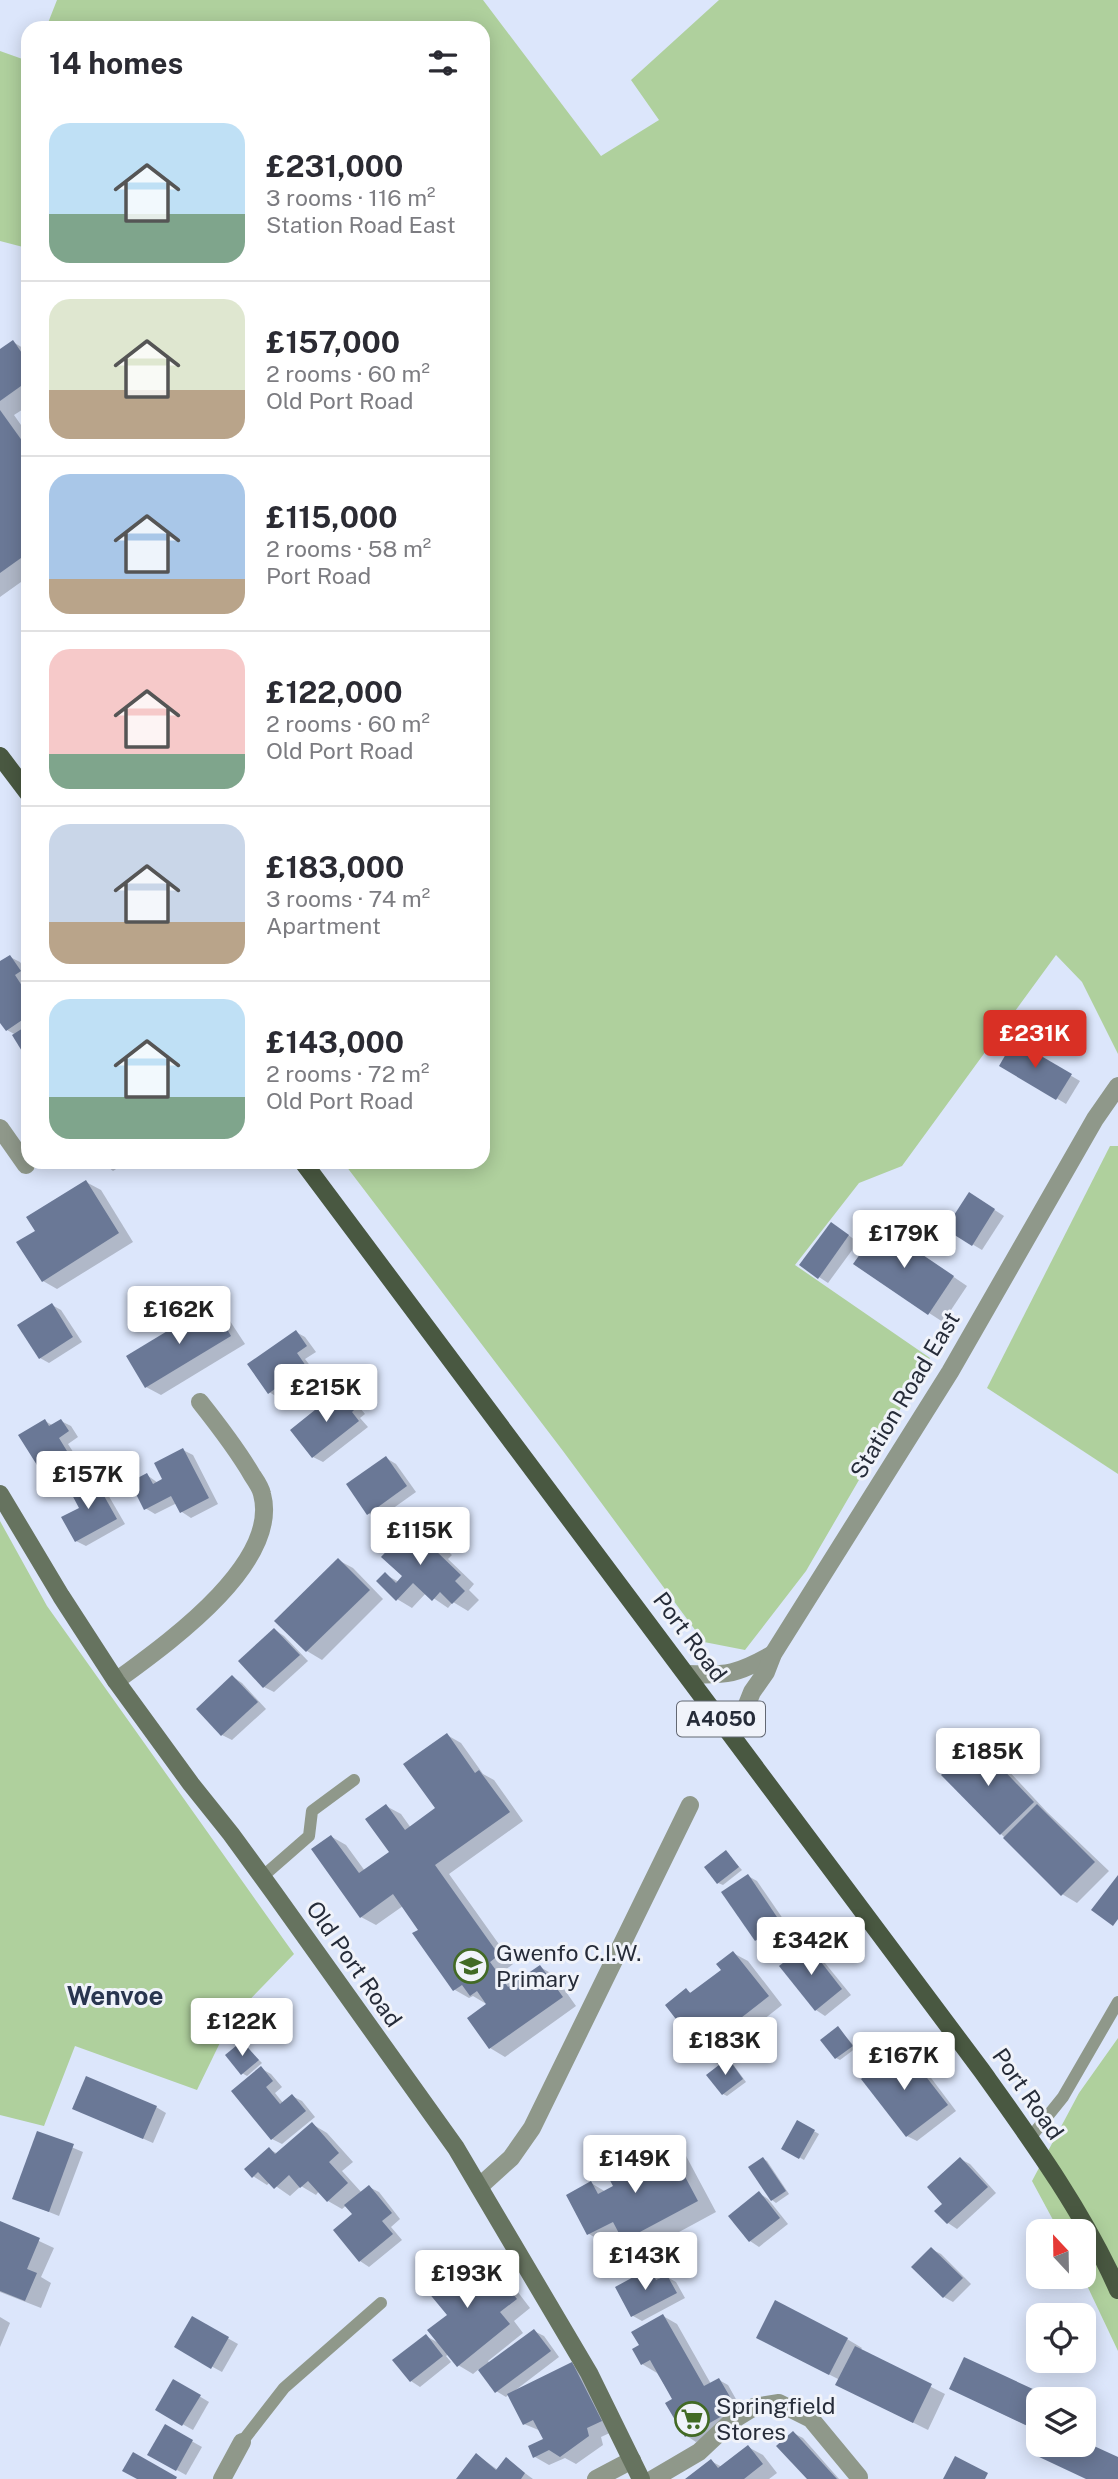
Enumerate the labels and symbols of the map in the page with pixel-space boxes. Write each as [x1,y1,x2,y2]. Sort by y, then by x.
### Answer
pin: £231K [986,1010,1084,1070]
pin: £179K [855,1210,953,1270]
pin: £162K [130,1286,228,1346]
street label: Station Road East [844,1306,965,1483]
pin: £215K [277,1364,375,1424]
pin: £157K [39,1452,137,1511]
pin: £115K [371,1508,469,1567]
street label: Port Road [648,1587,733,1687]
road number: A4050 [677,1702,765,1736]
pin: £185K [939,1728,1037,1788]
street label: Old Port Road [301,1896,408,2032]
pin: £342K [762,1918,860,1977]
place label: Gwenfo C.I.W. Primary [496,1939,642,1992]
school or university icon: Gwenfo C.I.W. Primary [452,1947,490,1985]
district label: Wenvoe [67,1980,163,2011]
pin: £122K [193,1998,291,2058]
pin: £183K [676,2018,774,2077]
pin: £167K [855,2032,953,2092]
street label: Port Road [987,2043,1070,2145]
pin: £149K [586,2136,684,2195]
north arrow [1026,2219,1096,2289]
pin: £143K [596,2232,694,2292]
pin: £193K [418,2250,516,2310]
place label: Springfield Stores [716,2392,836,2445]
supermarket icon: Springfield Stores [673,2400,711,2438]

